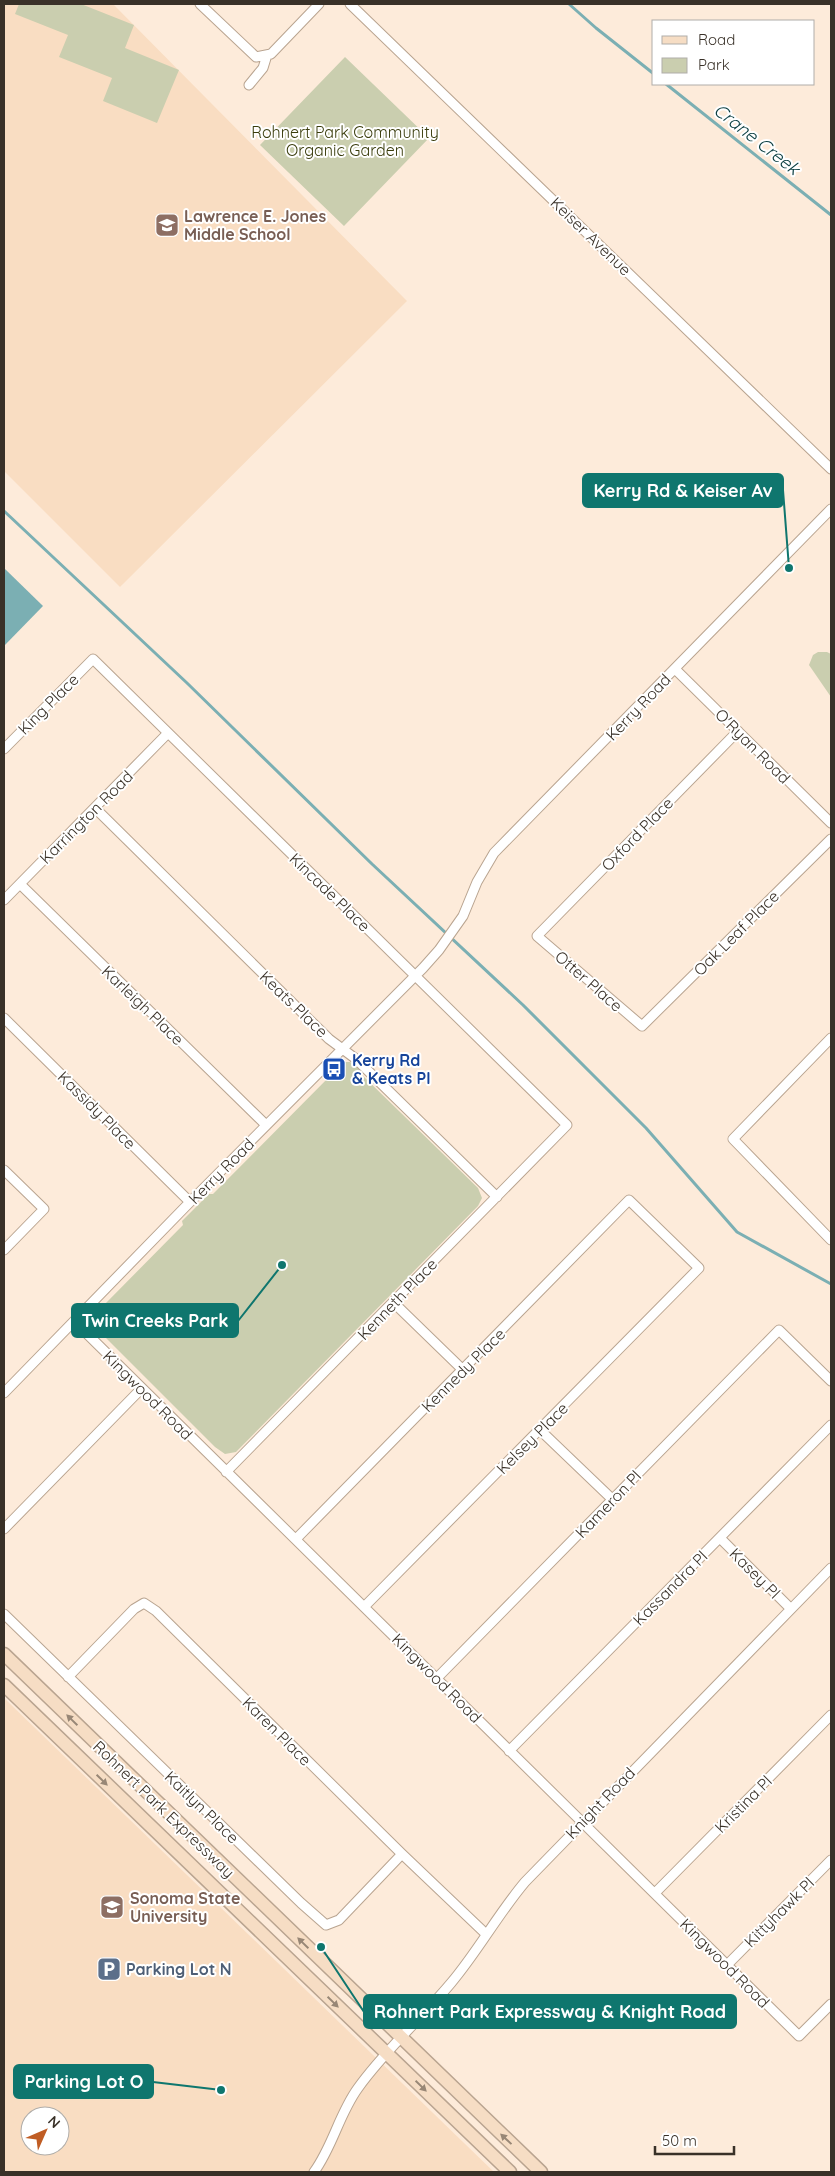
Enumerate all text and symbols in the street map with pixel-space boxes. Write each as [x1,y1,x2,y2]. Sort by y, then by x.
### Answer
legend [652,20,815,85]
text: Road [698,30,735,49]
text: Park [698,55,730,74]
water label: Crane Creek [709,98,806,181]
park label: Rohnert Park Community Organic Garden [251,122,439,160]
street label: Keiser Avenue [546,192,636,280]
place label: Lawrence E. Jones Middle School [184,206,326,244]
school or university icon: Lawrence E. Jones Middle School [154,212,180,238]
callout: Kerry Rd & Keiser Av [583,474,783,507]
text: Kerry Rd & Keiser Av [593,479,773,502]
street label: King Place [13,669,83,739]
street label: Kerry Road [601,669,675,745]
street label: O'Ryan Road [711,704,795,788]
street label: Karrington Road [35,766,137,868]
street label: Oxford Place [597,793,677,875]
street label: Kincade Place [285,848,375,936]
street label: Oak Leaf Place [689,886,783,980]
street label: Otter Place [551,946,627,1016]
street label: Karleigh Place [98,961,188,1049]
street label: Keats Place [256,967,332,1041]
place label: Kerry Rd & Keats Pl [352,1050,431,1088]
bus stop icon: Kerry Rd & Keats Pl [321,1056,347,1082]
street label: Kassidy Place [54,1067,140,1153]
street label: Kerry Road [184,1134,258,1208]
street label: Kenneth Place [353,1254,441,1344]
callout: Twin Creeks Park [72,1304,238,1337]
text: Twin Creeks Park [82,1309,228,1332]
street label: Kennedy Place [417,1324,509,1416]
street label: Kingwood Road [99,1346,197,1444]
street label: Kelsey Place [492,1398,572,1478]
street label: Kameron Pl [571,1466,645,1542]
street label: Kasey Pl [725,1543,785,1603]
street label: Kassandra Pl [628,1546,712,1630]
street label: Kingwood Road [388,1629,486,1727]
street label: Karen Place [238,1692,316,1770]
one-way arrow [67,1714,79,1726]
street label: Rohnert Park Expressway [89,1736,239,1882]
street label: Knight Road [561,1763,639,1843]
street label: Kaitlyn Place [161,1767,243,1847]
street label: Kristina Pl [710,1771,776,1837]
one-way arrow [96,1774,108,1786]
street label: Kittyhawk Pl [740,1873,818,1951]
place label: Sonoma State University [130,1888,240,1926]
school or university icon: Sonoma State University [99,1894,125,1920]
street label: Kingwood Road [676,1914,774,2012]
one-way arrow [297,1937,309,1949]
parking icon: Parking Lot N [96,1956,122,1982]
place label: Parking Lot N [126,1959,231,1979]
one-way arrow [326,1995,338,2007]
callout: Rohnert Park Expressway & Knight Road [364,1995,736,2028]
text: Rohnert Park Expressway & Knight Road [374,2000,726,2023]
callout: Parking Lot O [14,2065,153,2098]
text: Parking Lot O [24,2070,144,2093]
one-way arrow [415,2080,427,2092]
north arrow [20,2106,70,2156]
text: N [44,2112,64,2132]
scale bar [655,2124,734,2156]
text: 50 m [662,2131,697,2150]
one-way arrow [500,2133,512,2145]

